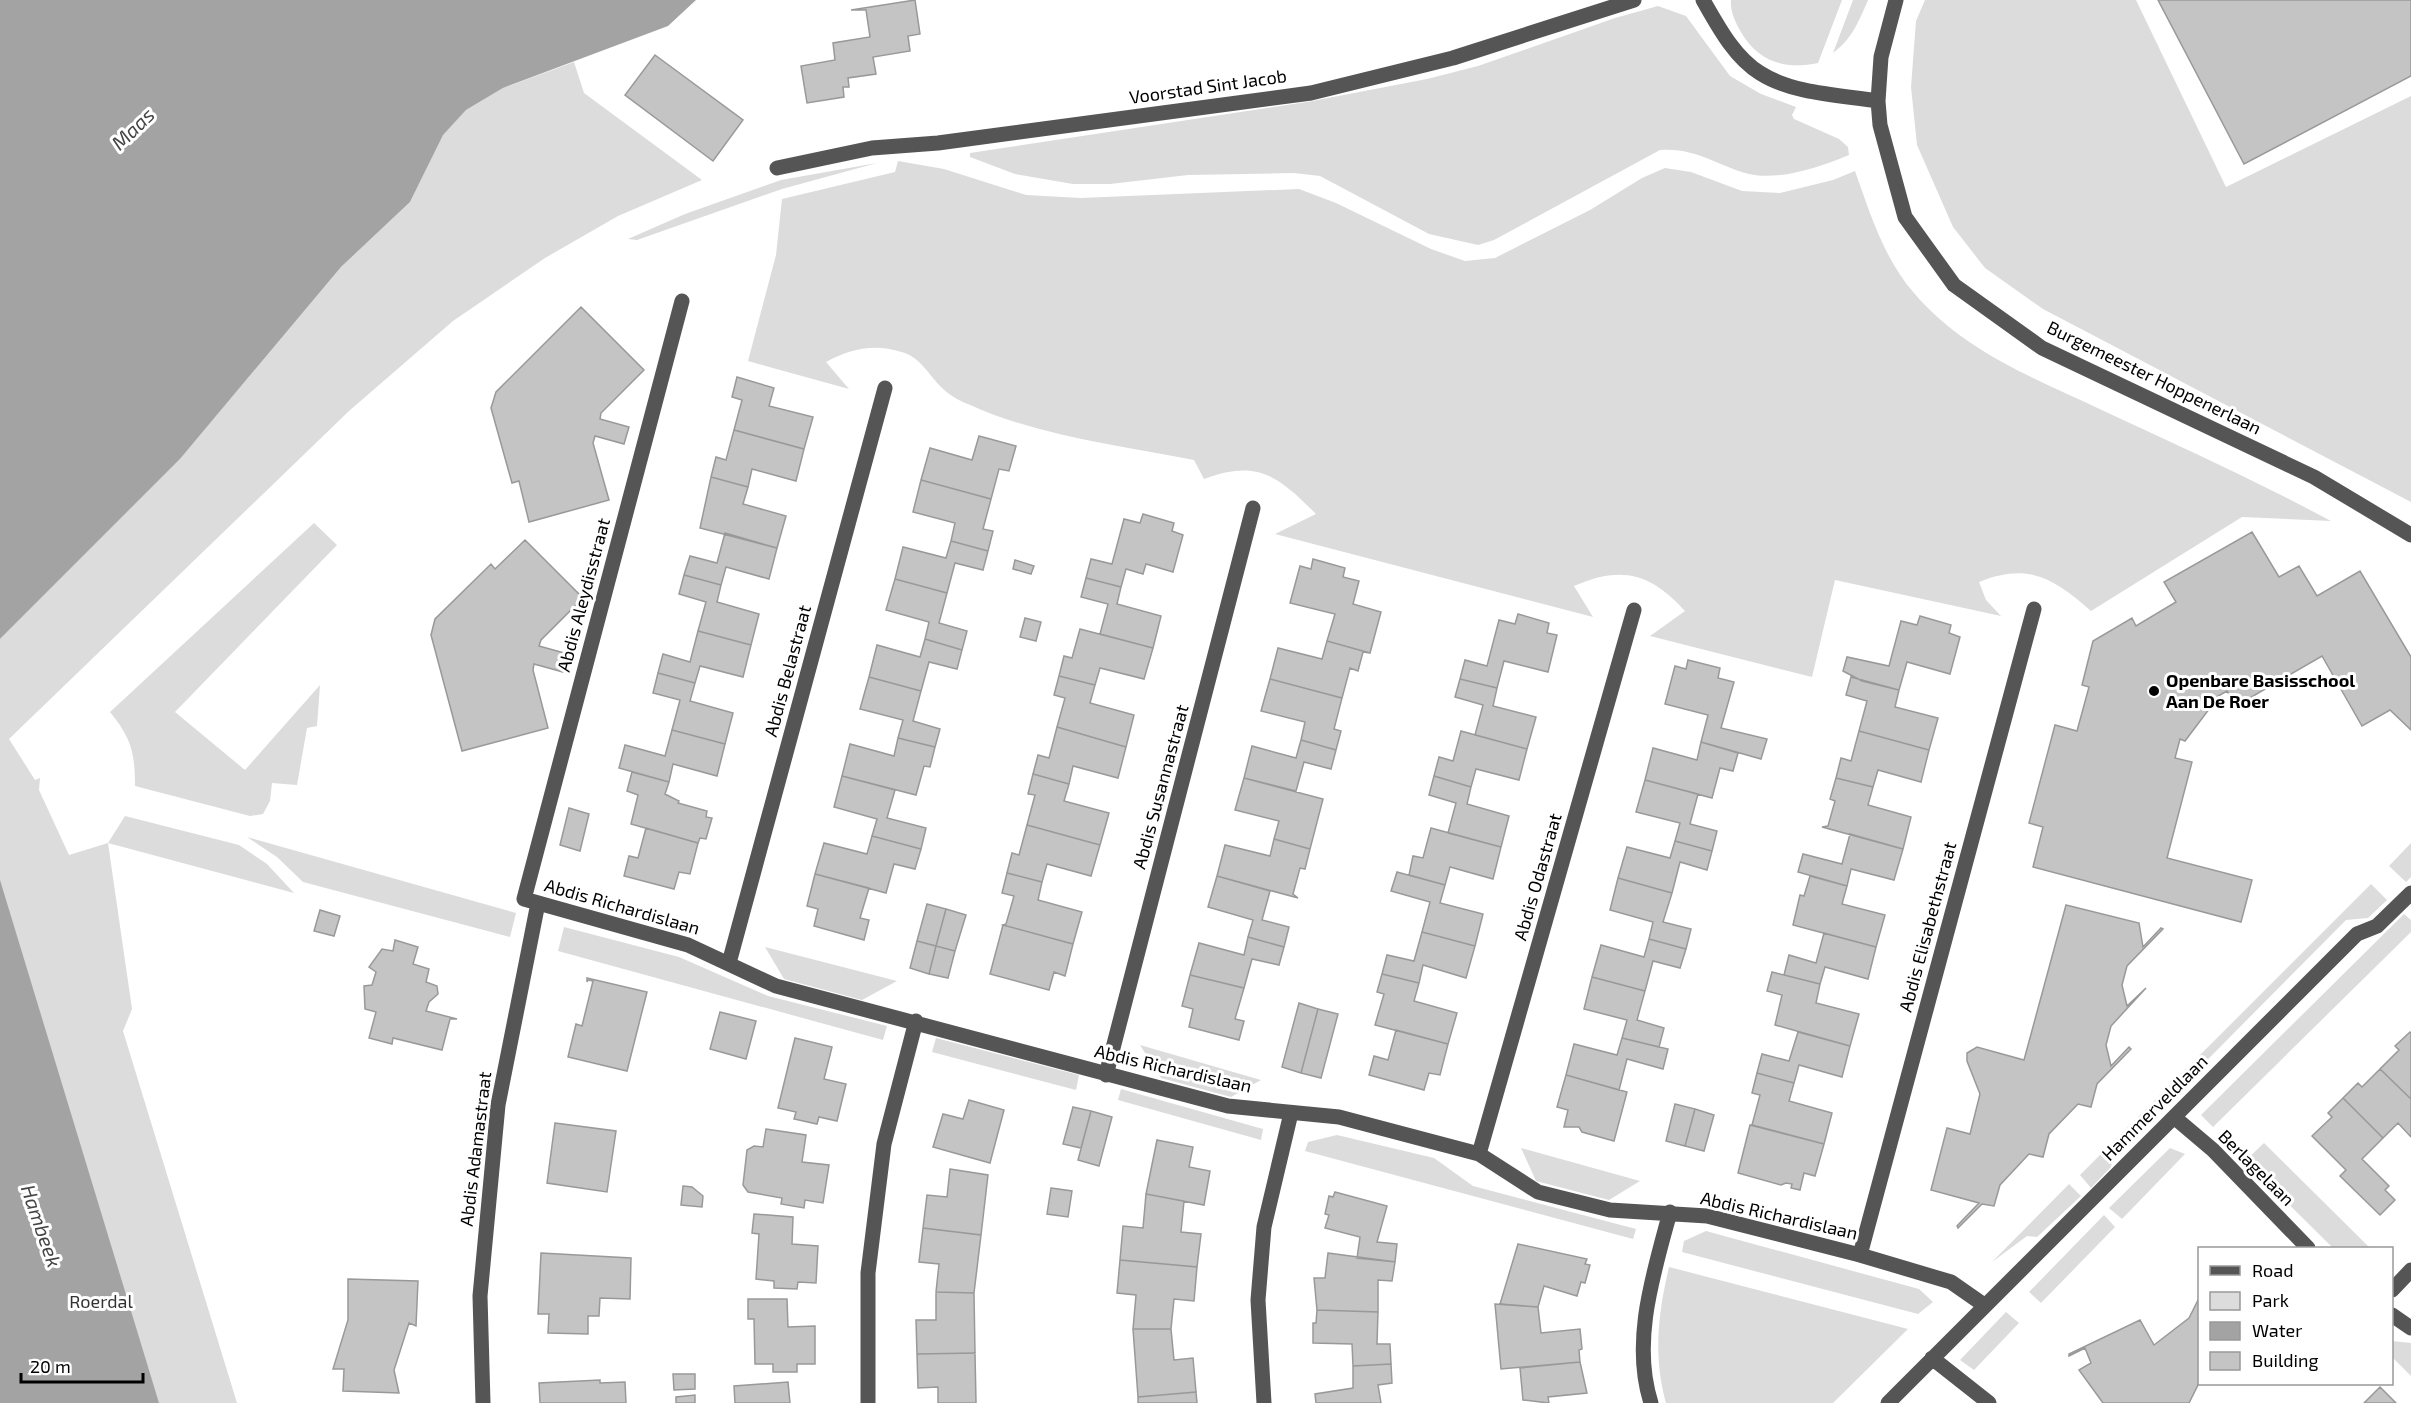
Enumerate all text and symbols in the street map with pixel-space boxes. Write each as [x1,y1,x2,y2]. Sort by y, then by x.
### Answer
street label: Voorstad Sint Jacob [1128,64,1288,108]
water label: Maas [106,102,159,154]
street label: Burgemeester Hoppenerlaan [2044,316,2265,439]
street label: Abdis Aleydisstraat [552,515,614,674]
street label: Abdis Belastraat [759,602,815,739]
place label: Openbare Basisschool Aan De Roer [2166,669,2355,712]
marker: Openbare Basisschool Aan De Roer [2147,684,2161,698]
street label: Abdis Susannastraat [1127,702,1193,871]
street label: Abdis Odastraat [1508,810,1566,943]
street label: Abdis Elisabethstraat [1894,839,1960,1014]
street label: Abdis Richardislaan [542,873,703,939]
street label: Abdis Richardislaan [1092,1039,1254,1097]
street label: Hammerveldlaan [2097,1050,2212,1165]
street label: Abdis Adamastraat [455,1070,495,1228]
street label: Berlagelaan [2214,1125,2299,1210]
water label: Hambeek [17,1181,67,1270]
street label: Abdis Richardislaan [1698,1186,1860,1244]
legend [2198,1247,2393,1385]
text: Road [2252,1259,2293,1281]
text: Park [2252,1289,2289,1311]
park label: Roerdal [69,1290,133,1312]
text: Water [2252,1319,2302,1341]
scale bar [21,1346,142,1384]
text: Building [2252,1349,2319,1371]
text: 20 m [30,1355,71,1377]

